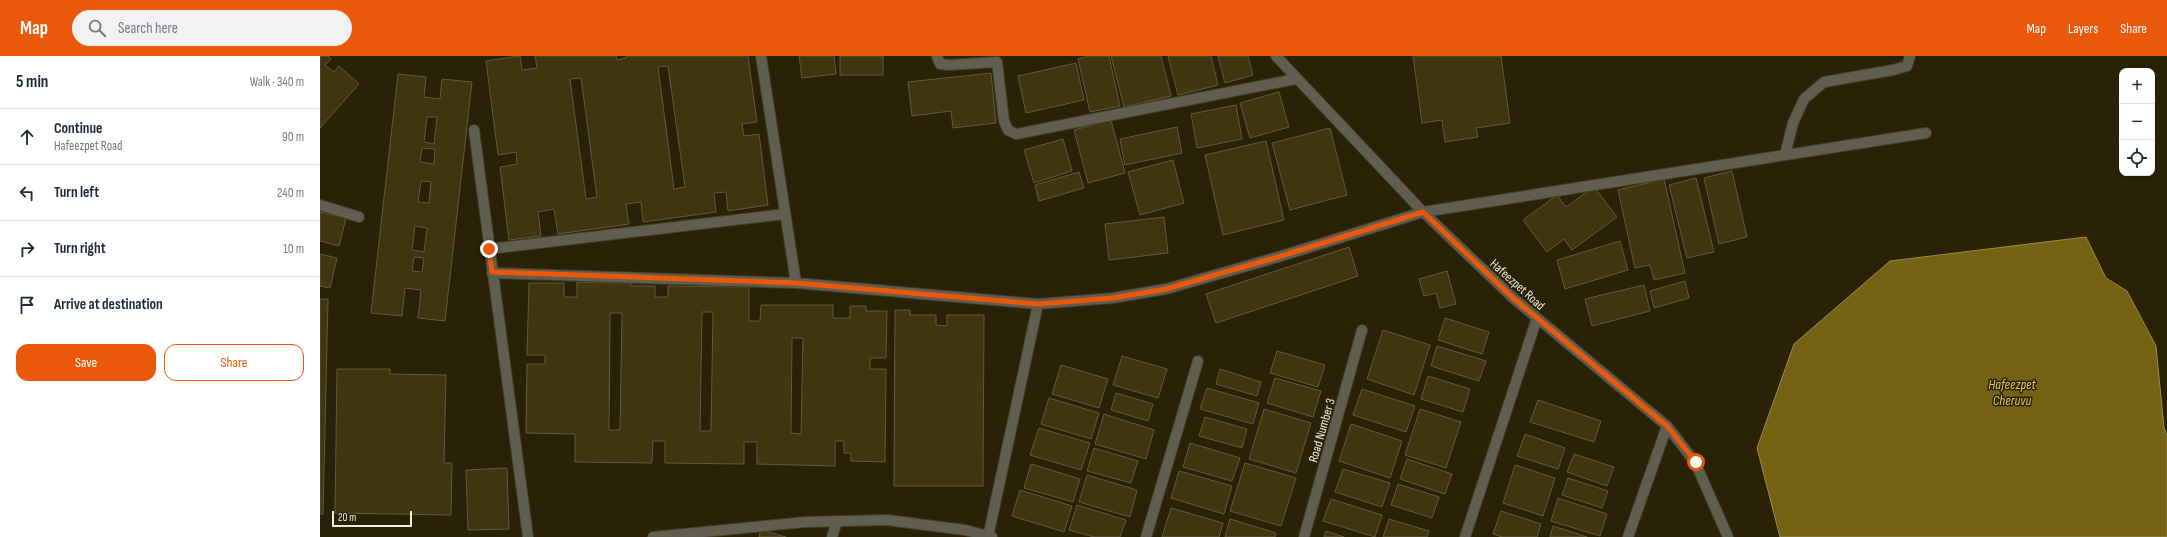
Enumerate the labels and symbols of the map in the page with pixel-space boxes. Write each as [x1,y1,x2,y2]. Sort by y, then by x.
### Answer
route end [480,240,498,258]
street label: Hafeezpet Road [1487,256,1548,314]
water label: Hafeezpet Cheruvu [1988,376,2037,409]
street label: Road Number 3 [1305,396,1339,464]
route start [1687,453,1705,471]
scale bar [332,509,412,528]

